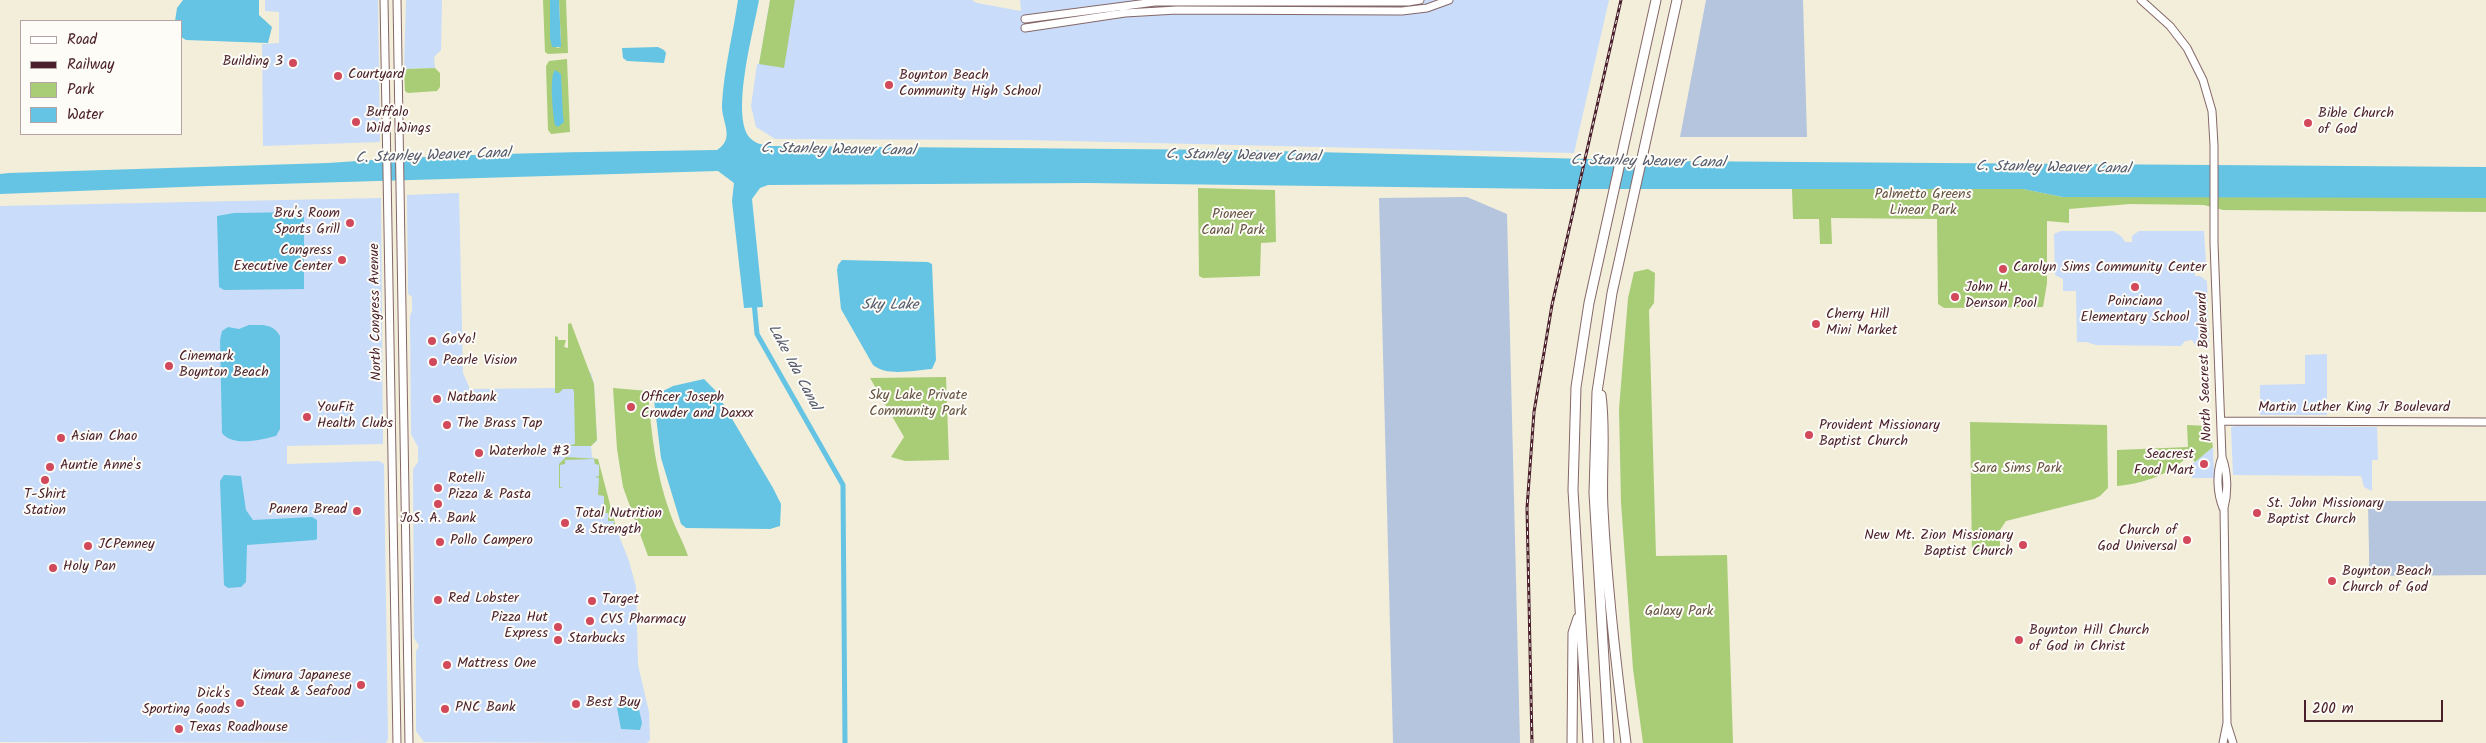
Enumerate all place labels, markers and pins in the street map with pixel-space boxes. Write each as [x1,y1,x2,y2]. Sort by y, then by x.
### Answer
place label: Building 3 [223,55,283,71]
marker: Building 3 [287,57,299,69]
place label: Courtyard [348,68,404,84]
place label: Boynton Beach Community High School [899,69,1041,102]
marker: Courtyard [332,70,344,82]
marker: Boynton Beach Community High School [883,79,895,91]
place label: Buffalo Wild Wings [366,106,431,138]
place label: Bible Church of God [2318,107,2394,140]
marker: Buffalo Wild Wings [350,116,362,128]
marker: Bible Church of God [2302,117,2314,129]
place label: Bru's Room Sports Grill [274,207,340,240]
marker: Bru's Room Sports Grill [344,217,356,229]
place label: Congress Executive Center [233,244,332,276]
marker: Congress Executive Center [336,254,348,266]
place label: Carolyn Sims Community Center [2013,261,2206,277]
marker: Carolyn Sims Community Center [1997,263,2009,275]
place label: John H. Denson Pool [1965,281,2037,314]
marker: Poinciana Elementary School [2129,281,2141,293]
marker: John H. Denson Pool [1949,291,1961,303]
place label: Poinciana Elementary School [2081,295,2189,328]
place label: Cherry Hill Mini Market [1826,308,1897,341]
marker: Cherry Hill Mini Market [1810,318,1822,330]
place label: GoYo! [442,333,476,349]
marker: GoYo! [426,335,438,347]
place label: Cinemark Boynton Beach [179,350,269,382]
place label: Pearle Vision [443,354,517,370]
marker: Pearle Vision [427,356,439,368]
marker: Cinemark Boynton Beach [163,360,175,372]
place label: Natbank [447,391,496,407]
place label: Officer Joseph Crowder and Daxxx [641,391,753,424]
marker: Natbank [431,393,443,405]
place label: YouFit Health Clubs [317,401,393,434]
marker: Officer Joseph Crowder and Daxxx [625,401,637,413]
marker: YouFit Health Clubs [301,411,313,423]
place label: The Brass Tap [457,417,542,433]
marker: The Brass Tap [441,419,453,431]
place label: Provident Missionary Baptist Church [1819,419,1940,452]
marker: Provident Missionary Baptist Church [1803,429,1815,441]
place label: Asian Chao [71,430,137,446]
marker: Asian Chao [55,432,67,444]
place label: Waterhole #3 [489,445,569,461]
marker: Waterhole #3 [473,447,485,459]
place label: Seacrest Food Mart [2134,448,2194,481]
marker: Seacrest Food Mart [2198,458,2210,470]
place label: Auntie Anne's [60,459,141,475]
marker: Auntie Anne's [44,461,56,473]
place label: Rotelli Pizza & Pasta [448,472,531,504]
marker: T-Shirt Station [39,474,51,486]
marker: Rotelli Pizza & Pasta [432,482,444,494]
place label: T-Shirt Station [24,488,66,520]
place label: St. John Missionary Baptist Church [2267,497,2383,530]
marker: JoS. A. Bank [432,498,444,510]
place label: Panera Bread [269,503,347,519]
marker: Panera Bread [351,505,363,517]
place label: Total Nutrition & Strength [575,507,662,540]
marker: St. John Missionary Baptist Church [2251,507,2263,519]
place label: JoS. A. Bank [400,512,476,528]
marker: Total Nutrition & Strength [559,517,571,529]
place label: Church of God Universal [2098,524,2177,556]
place label: New Mt. Zion Missionary Baptist Church [1864,529,2013,562]
place label: Pollo Campero [450,534,533,550]
marker: Church of God Universal [2181,534,2193,546]
marker: Pollo Campero [434,536,446,548]
place label: JCPenney [98,538,155,554]
marker: New Mt. Zion Missionary Baptist Church [2017,539,2029,551]
marker: JCPenney [82,540,94,552]
place label: Holy Pan [63,560,116,576]
marker: Holy Pan [47,562,59,574]
place label: Boynton Beach Church of God [2342,565,2432,598]
marker: Boynton Beach Church of God [2326,575,2338,587]
place label: Red Lobster [448,592,519,608]
place label: Target [602,593,639,609]
marker: Red Lobster [432,594,444,606]
marker: Target [586,595,598,607]
place label: Pizza Hut Express [491,611,548,644]
place label: CVS Pharmacy [600,613,686,629]
marker: CVS Pharmacy [584,615,596,627]
marker: Pizza Hut Express [552,621,564,633]
place label: Boynton Hill Church of God in Christ [2029,624,2149,656]
place label: Starbucks [568,632,625,648]
marker: Starbucks [552,634,564,646]
marker: Boynton Hill Church of God in Christ [2013,634,2025,646]
place label: Mattress One [457,657,536,673]
marker: Mattress One [441,659,453,671]
place label: Kimura Japanese Steak & Seafood [252,669,351,702]
marker: Kimura Japanese Steak & Seafood [355,679,367,691]
place label: Dick's Sporting Goods [142,687,230,720]
place label: Best Buy [586,696,640,712]
marker: Dick's Sporting Goods [234,697,246,709]
marker: Best Buy [570,698,582,710]
place label: PNC Bank [455,701,516,717]
marker: PNC Bank [439,703,451,715]
place label: Texas Roadhouse [189,721,288,737]
marker: Texas Roadhouse [173,723,185,735]

